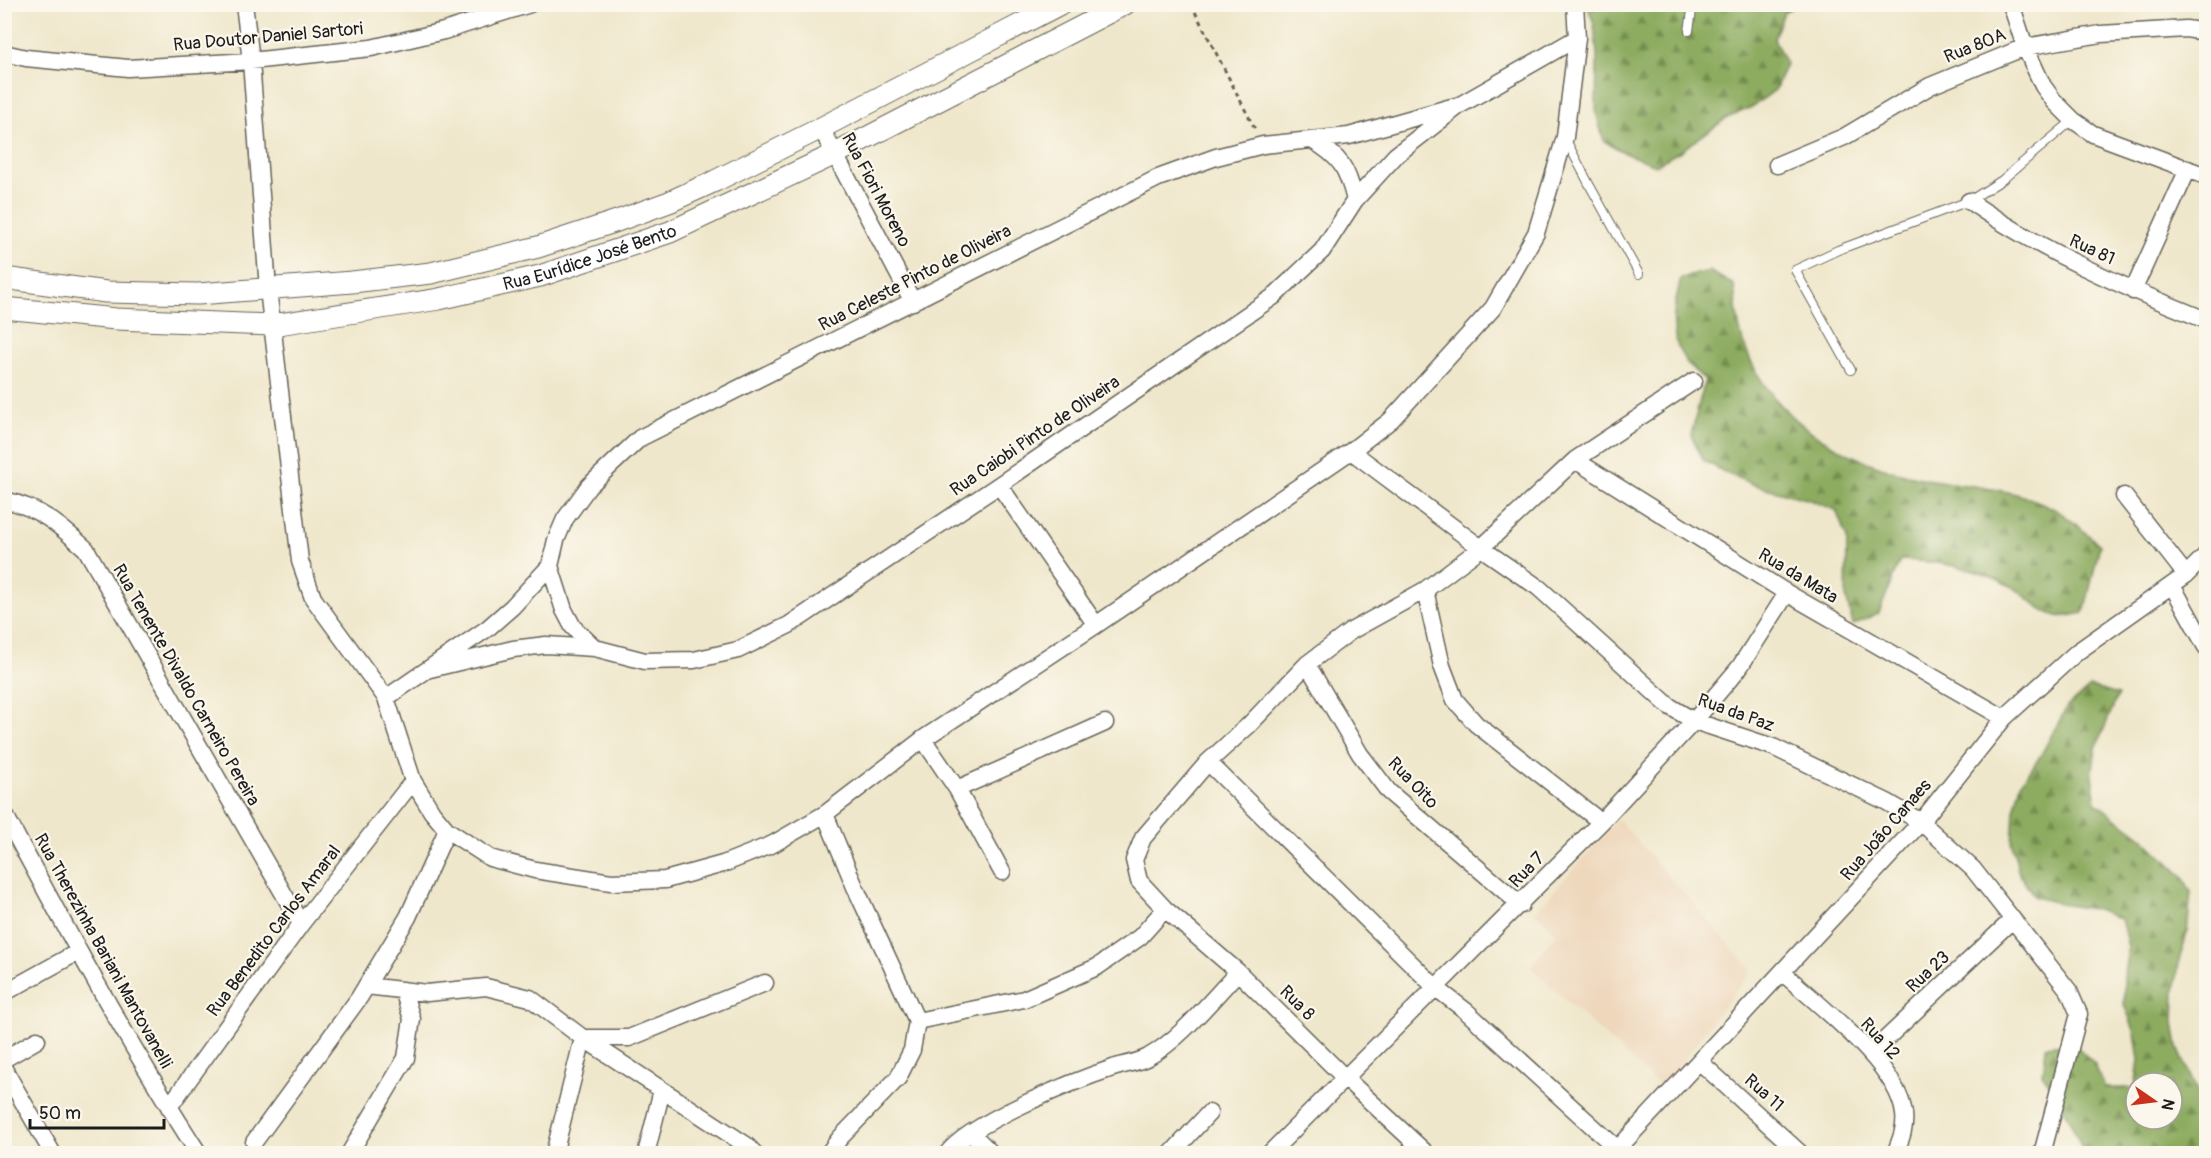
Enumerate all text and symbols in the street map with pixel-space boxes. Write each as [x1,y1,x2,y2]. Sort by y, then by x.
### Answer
street label: Rua Doutor Daniel Sartori [172,17,364,57]
street label: Rua 80A [1941,23,2010,69]
street label: Rua Fiori Moreno [836,129,916,251]
street label: Rua Eurídice José Bento [501,219,681,296]
street label: Rua Celeste Pinto de Oliveira [815,219,1015,337]
street label: Rua 81 [2065,229,2119,271]
street label: Rua Caiobi Pinto de Oliveira [946,371,1124,501]
street label: Rua da Mata [1754,543,1842,609]
street label: Rua Tenente Divaldo Carneiro Pereira [107,560,265,810]
street label: Rua da Paz [1695,689,1777,737]
street label: Rua Oito [1383,752,1443,814]
street label: Rua João Canaes [1836,774,1936,886]
street label: Rua Therezinha Bariani Mantovanelli [29,829,177,1073]
street label: Rua Benedito Carlos Amaral [202,841,346,1021]
street label: Rua 7 [1504,847,1550,893]
street label: Rua 23 [1901,946,1955,998]
street label: Rua 8 [1274,980,1320,1026]
street label: Rua 12 [1855,1013,1905,1065]
street label: Rua 11 [1739,1069,1789,1117]
north arrow [2124,1071,2184,1131]
scale bar [30,1092,164,1130]
text: N [2157,1097,2179,1112]
text: 50 m [39,1102,81,1125]

